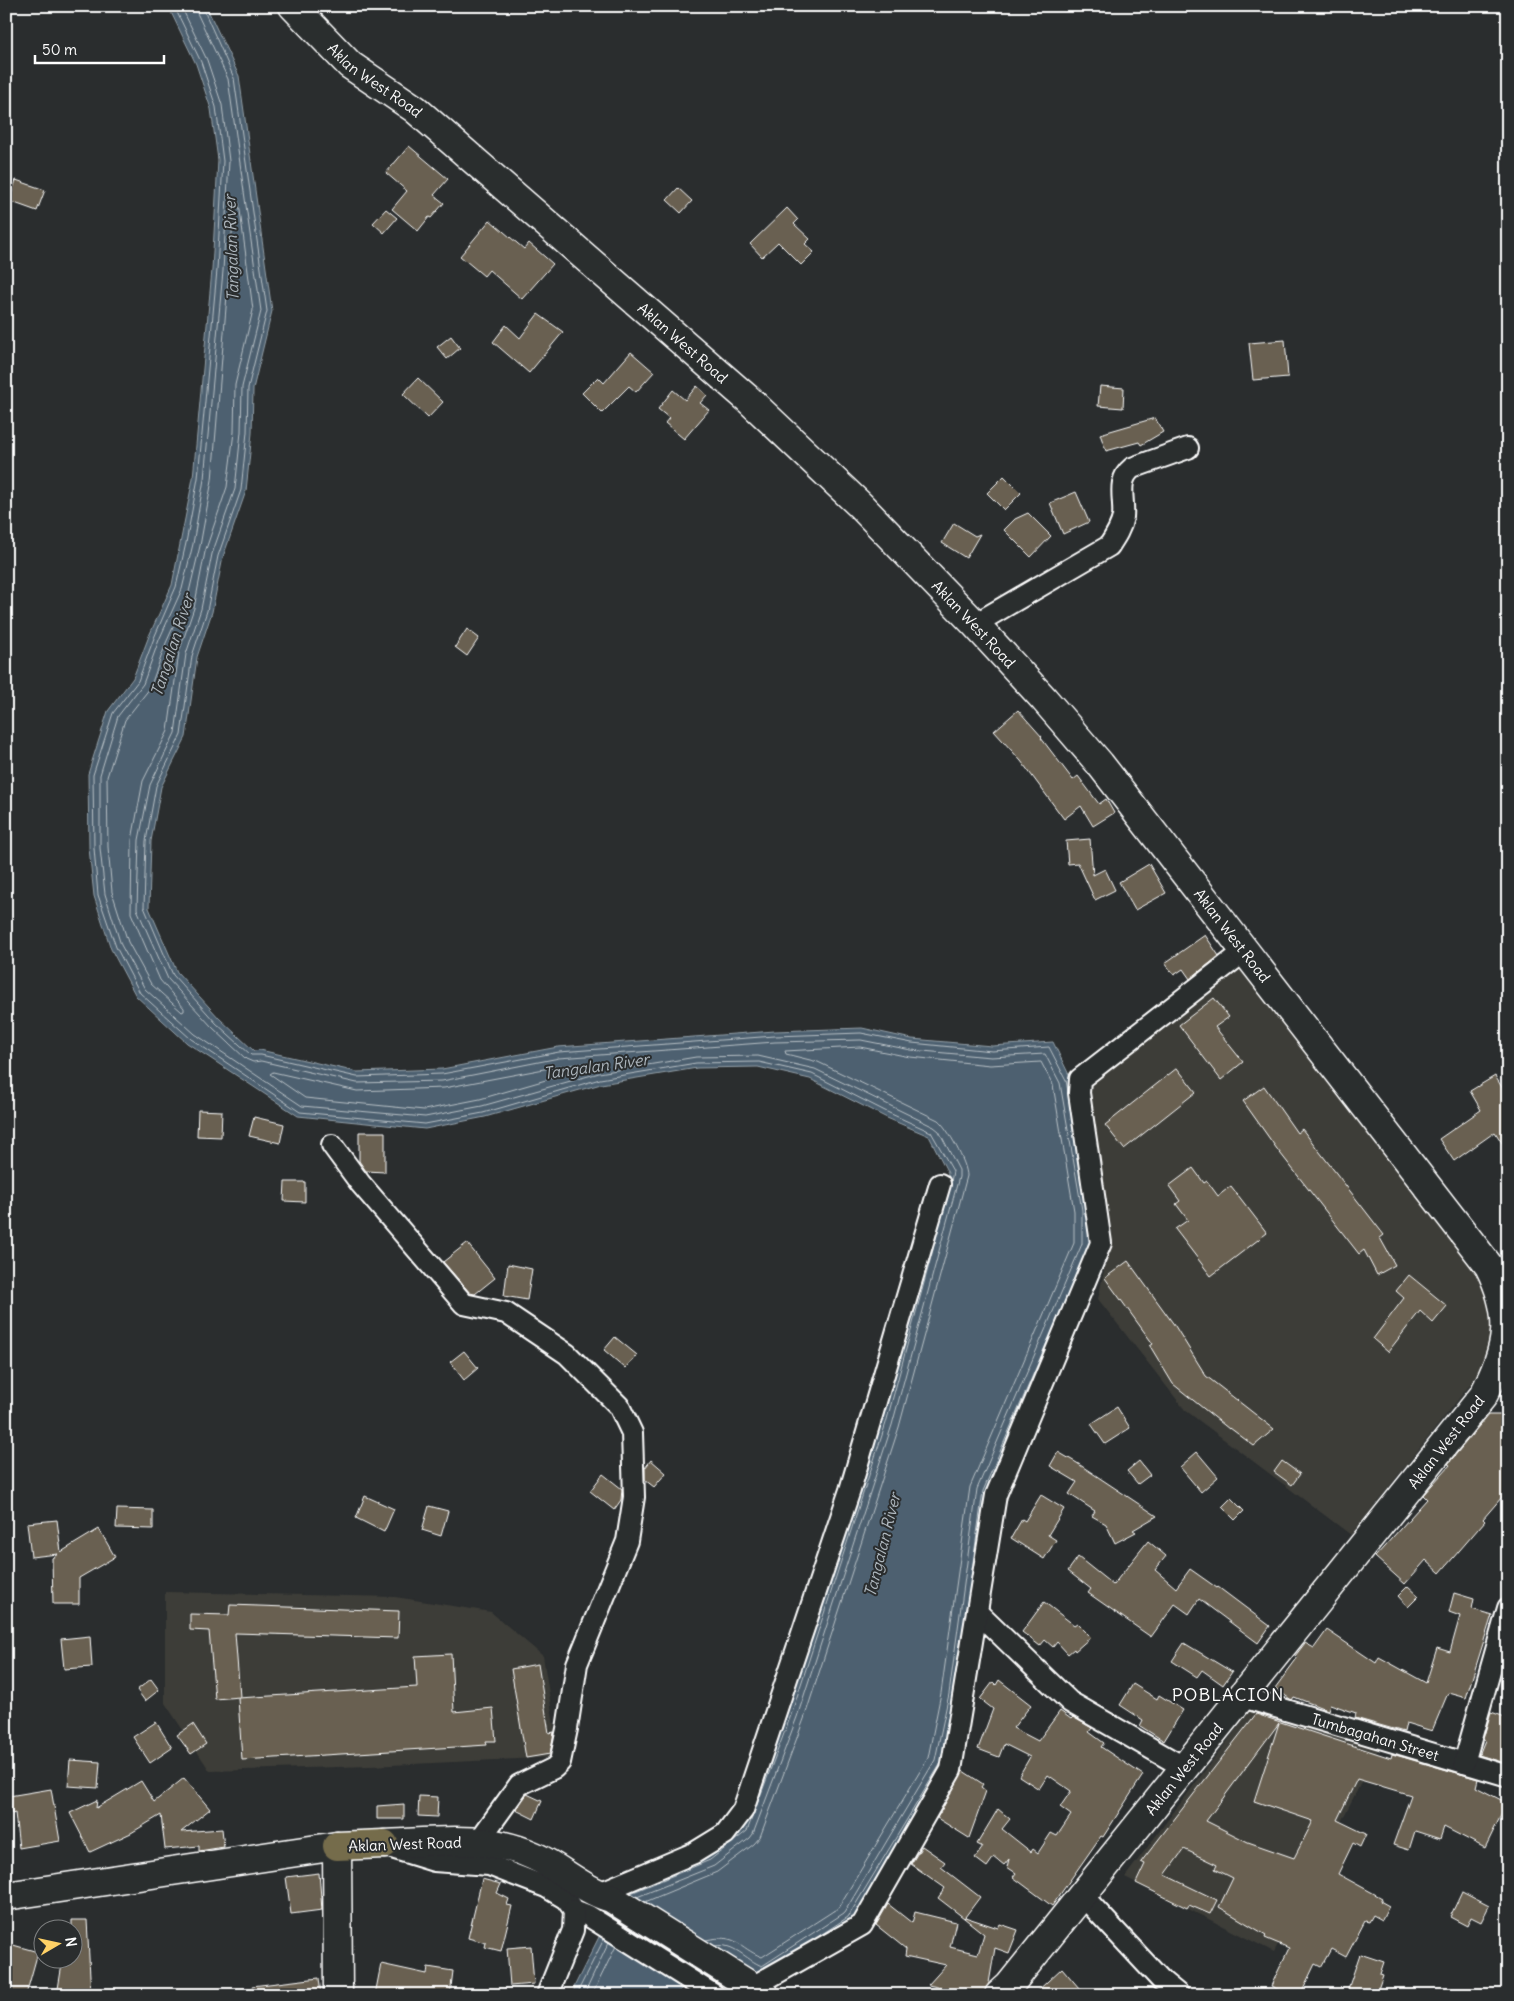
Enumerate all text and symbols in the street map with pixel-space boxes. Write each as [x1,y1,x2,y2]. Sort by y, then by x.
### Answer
scale bar [35,32,164,64]
street label: Aklan West Road [324,38,427,121]
text: 50 m [42,40,77,59]
water label: Tangalan River [219,192,243,301]
street label: Aklan West Road [634,298,732,387]
street label: Aklan West Road [928,576,1020,672]
water label: Tangalan River [146,589,199,699]
street label: Aklan West Road [1190,884,1275,986]
water label: Tangalan River [542,1048,652,1083]
street label: Aklan West Road [1404,1391,1488,1492]
water label: Tangalan River [859,1489,905,1599]
district label: POBLACION [1172,1683,1284,1706]
street label: Tumbagahan Street [1309,1709,1441,1764]
street label: Aklan West Road [1141,1719,1227,1819]
street label: Aklan West Road [348,1833,462,1855]
north arrow [32,1918,82,1968]
text: N [61,1936,80,1948]

